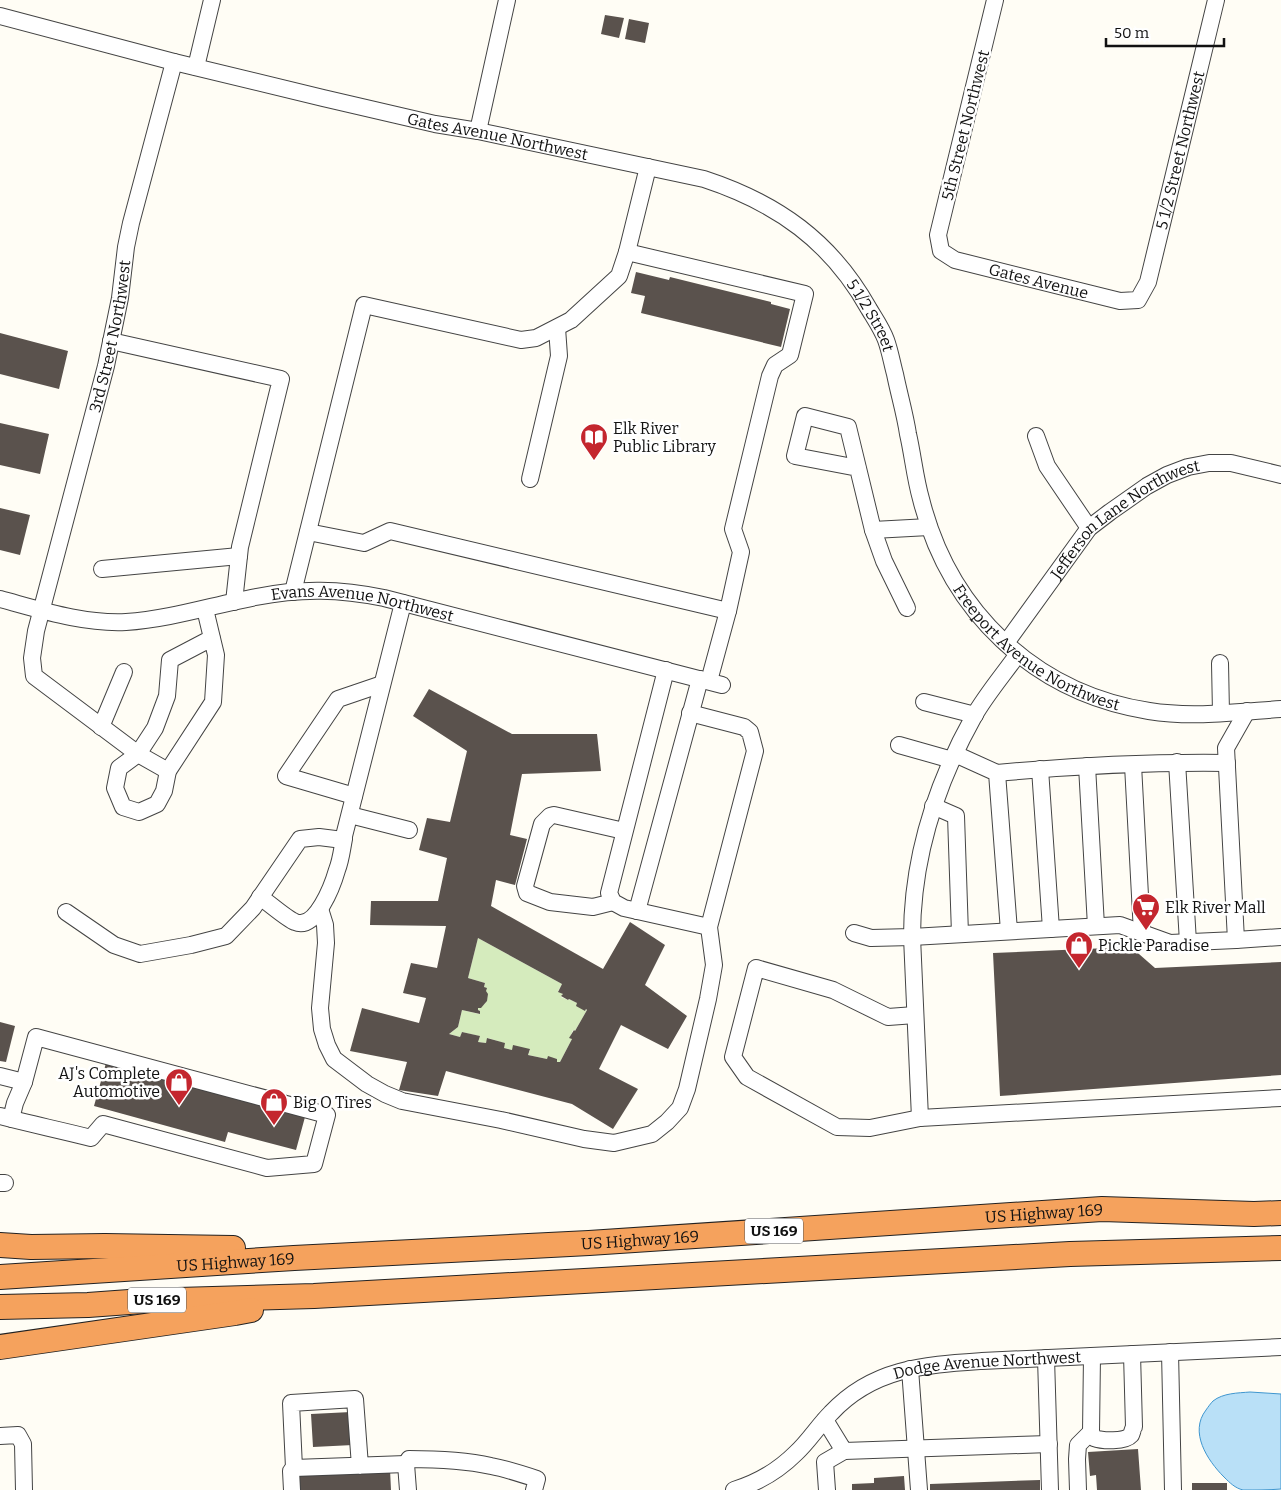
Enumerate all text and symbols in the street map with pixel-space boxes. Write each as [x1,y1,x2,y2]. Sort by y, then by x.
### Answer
scale bar [1106,15,1224,47]
text: 50 m [1114,24,1150,42]
street label: 5th Street Northwest [938,48,993,202]
street label: 5 1/2 Street Northwest [1152,69,1209,231]
street label: Gates Avenue Northwest [405,109,590,164]
street label: 3rd Street Northwest [85,259,134,415]
street label: Gates Avenue [987,260,1090,303]
street label: 5 1/2 Street [843,275,898,354]
place label: Elk River Public Library [613,419,717,456]
library icon: Elk River Public Library [579,422,609,461]
street label: Jefferson Lane Northwest [1046,456,1201,583]
street label: Freeport Avenue Northwest [949,581,1122,715]
street label: Evans Avenue Northwest [270,582,456,626]
supermarket icon: Elk River Mall [1131,892,1161,931]
place label: Elk River Mall [1165,898,1266,917]
shop icon: Pickle Paradise [1064,930,1094,969]
place label: Pickle Paradise [1098,936,1209,955]
place label: AJ's Complete Automotive [58,1064,160,1101]
shop icon: AJ's Complete Automotive [164,1067,194,1106]
shop icon: Big O Tires [259,1087,289,1126]
place label: Big O Tires [293,1093,372,1112]
street label: US Highway 169 [984,1200,1104,1227]
road number: US 169 [745,1218,803,1244]
street label: US Highway 169 [580,1227,700,1253]
street label: US Highway 169 [176,1249,295,1276]
road number: US 169 [128,1288,186,1312]
street label: Dodge Avenue Northwest [891,1347,1082,1383]

